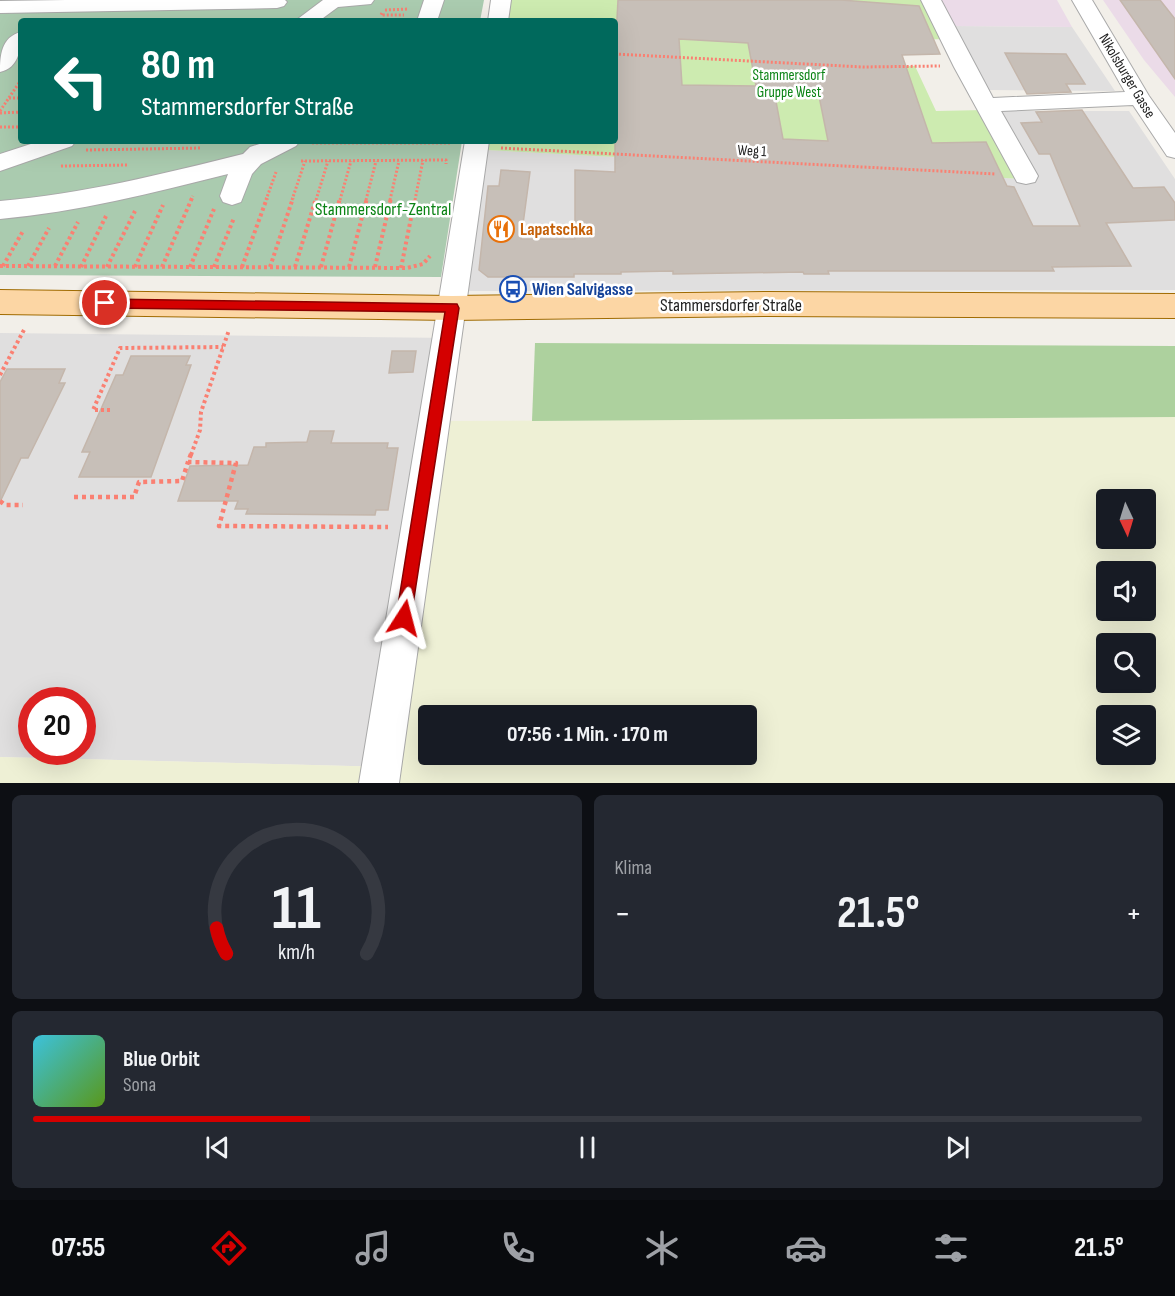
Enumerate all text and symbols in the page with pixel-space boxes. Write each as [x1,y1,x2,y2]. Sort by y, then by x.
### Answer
street label: Nikolsburger Gasse [1094,30,1160,122]
text: 80 m [141,40,215,91]
icon: left [42,42,120,120]
park label: Stammersdorf Gruppe West [753,66,826,102]
text: Stammersdorfer Straße [141,91,354,123]
street label: Weg 1 [737,141,768,161]
park label: Stammersdorf-Zentral [315,199,451,220]
restaurant icon: Lapatschka [486,214,516,244]
place label: Lapatschka [520,219,593,240]
bus stop icon: Wien Salvigasse [498,274,528,304]
pin [79,277,130,328]
place label: Wien Salvigasse [532,279,633,300]
icon: arrive [88,286,121,319]
street label: Stammersdorfer Straße [660,295,802,316]
north arrow [1096,489,1156,549]
map controls [1096,489,1156,765]
button: sound [1096,561,1156,621]
position arrow [372,586,436,650]
button: search [1096,633,1156,693]
speed limit sign: 20 [18,687,96,765]
button: layers [1096,705,1156,765]
text: 07:56 · 1 Min. · 170 m [507,721,668,748]
text: Klima [615,856,652,880]
text: 11 [272,872,321,947]
text: 21.5° [837,886,920,941]
text: − [615,894,631,934]
text: + [1126,894,1142,934]
text: km/h [278,940,315,965]
text: Blue Orbit [123,1046,200,1073]
text: Sona [123,1073,156,1097]
icon: previous [201,1131,234,1164]
icon: pause [571,1131,604,1164]
icon: next [941,1131,974,1164]
icon: directions [208,1227,250,1269]
icon: music [352,1227,394,1269]
icon: phone [497,1227,539,1269]
icon: climate [641,1227,683,1269]
icon: car [785,1227,827,1269]
icon: filters [930,1227,972,1269]
text: 07:55 [51,1232,105,1264]
text: 21.5° [1074,1232,1124,1264]

